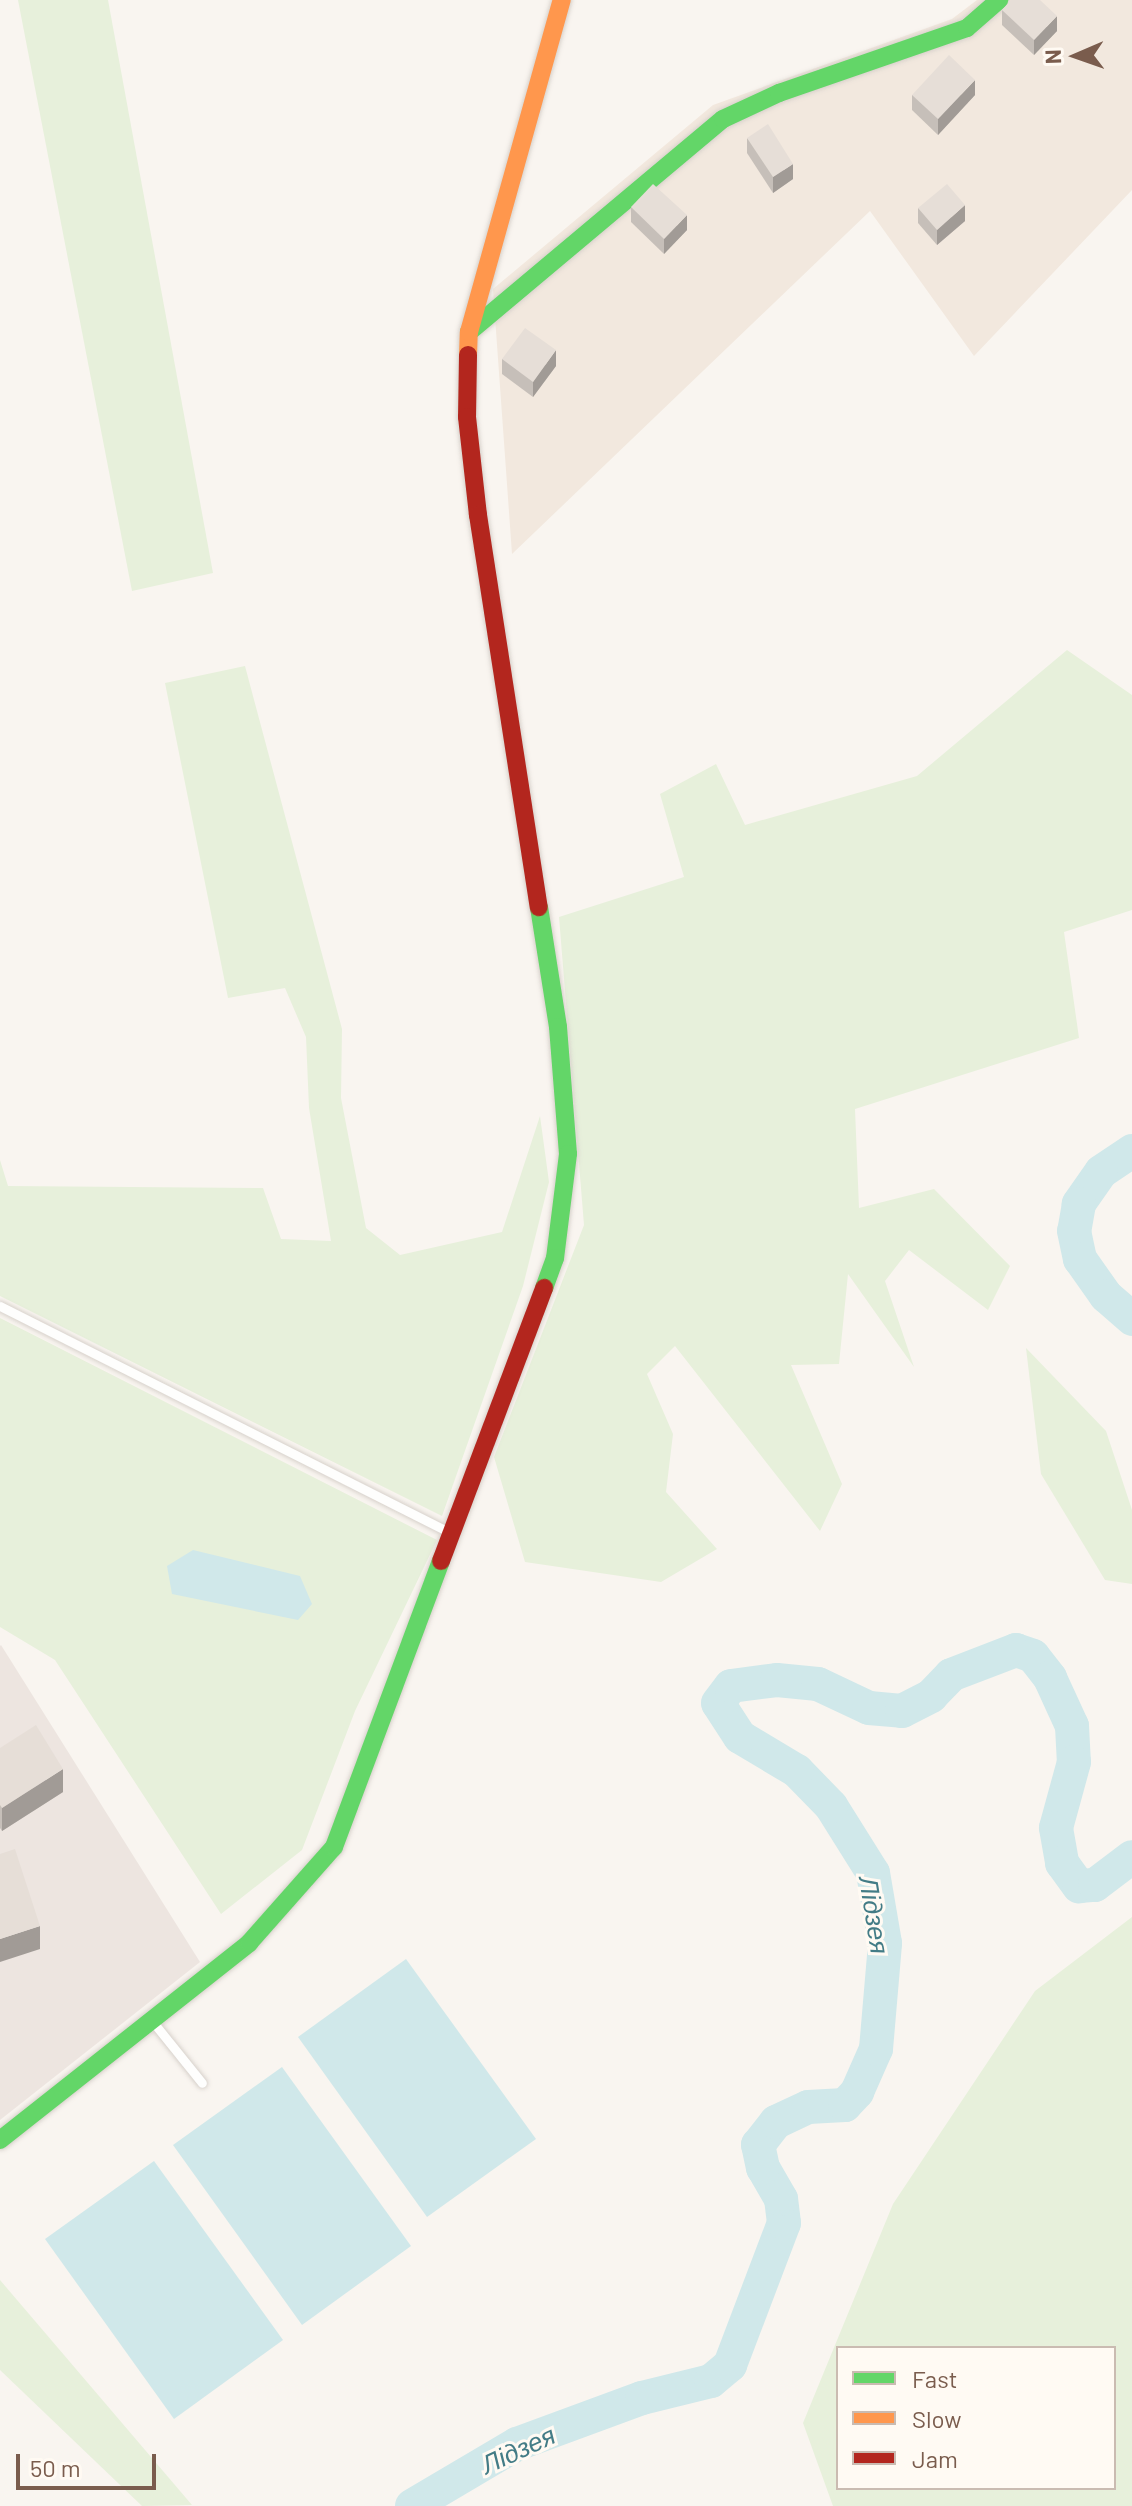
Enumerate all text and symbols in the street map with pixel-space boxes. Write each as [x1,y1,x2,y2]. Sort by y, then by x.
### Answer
north arrow [1036,16,1116,96]
text: N [1039,49,1065,65]
water label: Лідзея [853,1874,897,1956]
legend [836,2346,1116,2490]
text: Fast [912,2364,957,2393]
text: Slow [912,2404,961,2433]
water label: Лідзея [476,2418,560,2480]
scale bar [20,2438,160,2488]
text: Jam [912,2444,958,2473]
text: 50 m [30,2453,81,2482]

